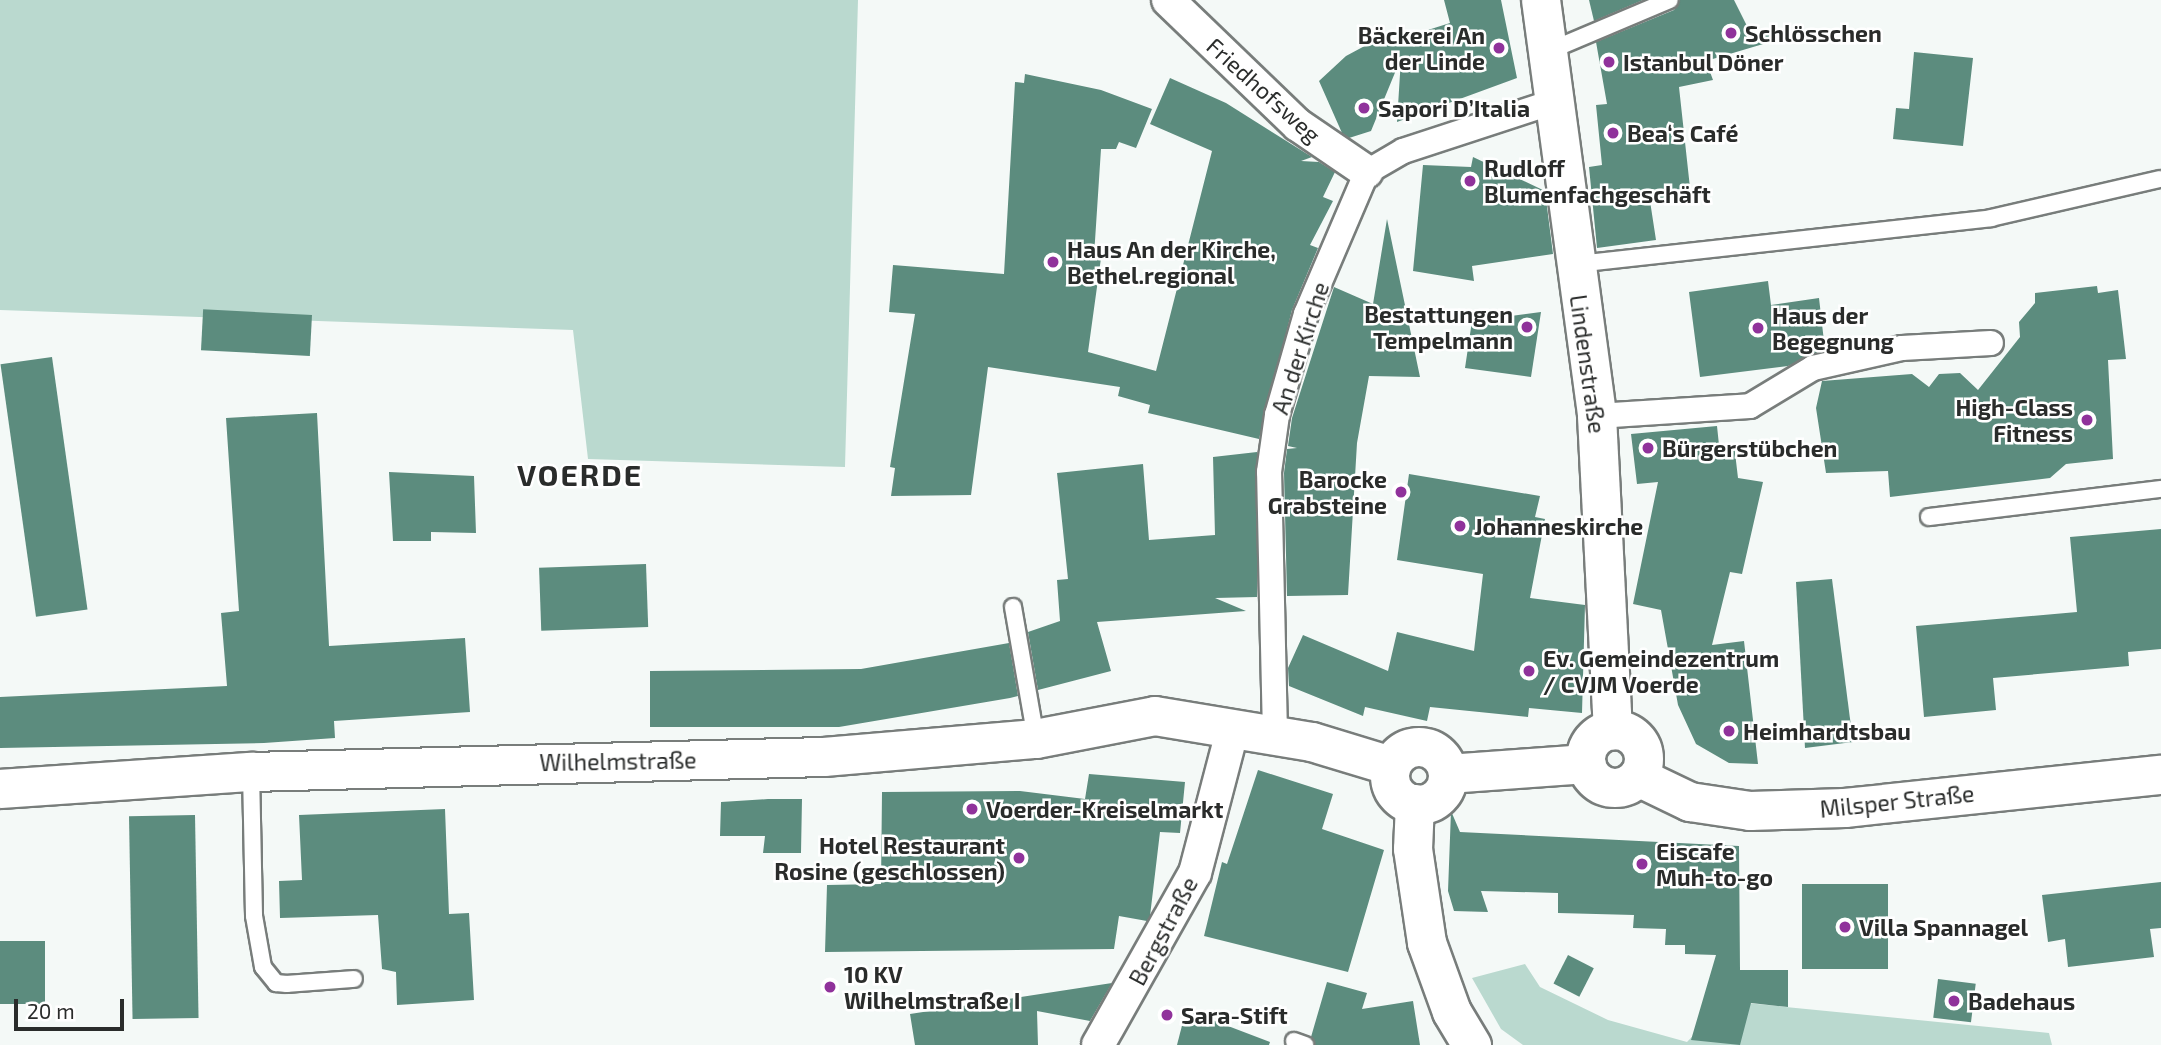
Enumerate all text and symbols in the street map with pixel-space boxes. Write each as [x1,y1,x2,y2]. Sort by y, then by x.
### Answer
place label: Schlösschen [1745,19,1882,47]
place label: Bäckerei An der Linde [1357,21,1485,75]
marker: Schlösschen [1723,25,1739,41]
street label: Friedhofsweg [1201,32,1327,148]
marker: Bäckerei An der Linde [1491,40,1507,56]
place label: Istanbul Döner [1623,48,1784,76]
marker: Istanbul Döner [1601,54,1617,70]
place label: Sapori D’Italia [1378,94,1530,122]
marker: Sapori D’Italia [1356,100,1372,116]
place label: Bea‘s Café [1627,119,1738,147]
marker: Bea‘s Café [1605,125,1621,141]
place label: Rudloff Blumenfachgeschäft [1484,154,1711,208]
marker: Rudloff Blumenfachgeschäft [1462,173,1478,189]
place label: Haus An der Kirche, Bethel.regional [1067,235,1277,289]
marker: Haus An der Kirche, Bethel.regional [1045,254,1061,270]
street label: An der Kirche [1266,278,1334,418]
street label: Lindenstraße [1565,293,1611,435]
place label: Bestattungen Tempelmann [1364,300,1513,354]
place label: Haus der Begegnung [1772,301,1894,355]
marker: Bestattungen Tempelmann [1519,319,1535,335]
marker: Haus der Begegnung [1750,320,1766,336]
place label: High-Class Fitness [1955,393,2073,447]
marker: High-Class Fitness [2079,412,2095,428]
place label: Bürgerstübchen [1662,434,1837,462]
marker: Bürgerstübchen [1640,440,1656,456]
district label: VOERDE [518,456,642,492]
place label: Barocke Grabsteine [1268,465,1387,519]
marker: Barocke Grabsteine [1393,484,1409,500]
place label: Johanneskirche [1474,512,1643,540]
marker: Johanneskirche [1452,518,1468,534]
place label: Ev. Gemeindezentrum / CVJM Voerde [1543,644,1779,698]
marker: Ev. Gemeindezentrum / CVJM Voerde [1521,663,1537,679]
place label: Heimhardtsbau [1743,717,1911,745]
marker: Heimhardtsbau [1721,723,1737,739]
street label: Wilhelmstraße [539,746,697,776]
street label: Milsper Straße [1818,779,1976,823]
place label: Voerder-Kreiselmarkt [986,795,1223,823]
marker: Voerder-Kreiselmarkt [964,801,980,817]
place label: Hotel Restaurant Rosine (geschlossen) [774,831,1005,885]
place label: Eiscafe Muh-to-go [1656,837,1773,891]
marker: Hotel Restaurant Rosine (geschlossen) [1011,850,1027,866]
marker: Eiscafe Muh-to-go [1634,856,1650,872]
street label: Bergstraße [1123,872,1203,990]
place label: Villa Spannagel [1859,913,2028,941]
marker: Villa Spannagel [1837,919,1853,935]
place label: 10 KV Wilhelmstraße I [844,960,1020,1014]
marker: 10 KV Wilhelmstraße I [822,979,838,995]
scale bar [18,986,128,1030]
place label: Badehaus [1968,987,2075,1015]
marker: Badehaus [1946,993,1962,1009]
text: 20 m [27,998,75,1023]
place label: Sara-Stift [1181,1001,1288,1029]
marker: Sara-Stift [1159,1007,1175,1023]

